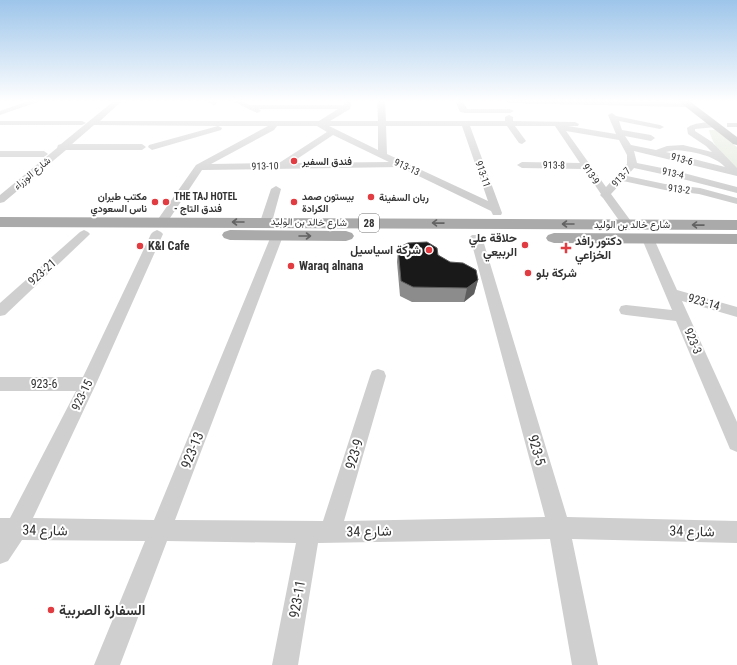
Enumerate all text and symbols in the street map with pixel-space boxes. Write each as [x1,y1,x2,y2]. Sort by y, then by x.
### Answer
street label: 913-6 [670,151,694,167]
street label: شارع الوزراء [11,154,53,192]
marker: فندق السفير [289,156,299,166]
place label: فندق السفير [301,156,352,168]
street label: 913-13 [392,156,422,178]
street label: 913-11 [473,159,493,189]
street label: 913-8 [543,159,565,171]
street label: 913-10 [251,160,279,172]
street label: 913-9 [580,162,602,186]
street label: 913-7 [609,165,633,189]
street label: 913-4 [661,165,685,181]
street label: 913-2 [667,182,691,196]
place label: مكتب طيران ناس السعودي [90,191,148,217]
place label: THE TAJ HOTEL - فندق التاج [174,191,238,216]
place label: بيستون صمد الكرادة [302,191,354,215]
marker: ربان السفينة [366,192,376,202]
place label: ربان السفينة [379,192,429,204]
marker: مكتب طيران ناس السعودي [150,197,160,207]
marker: THE TAJ HOTEL - فندق التاج [161,197,171,207]
marker: بيستون صمد الكرادة [289,197,299,207]
road number: 28 [359,214,379,232]
street label: شارع خالد بن الوليد [271,216,347,229]
one-way arrow [232,218,245,226]
one-way arrow [432,219,445,227]
street label: شارع خالد بن الوليد [594,219,670,231]
one-way arrow [562,220,575,228]
one-way arrow [692,221,705,228]
place label: حلاقة علي الربيعي [469,231,517,262]
one-way arrow [298,232,311,240]
place label: دكتور رافد الخزاعي [575,234,622,265]
place label: K&I Cafe [148,239,190,253]
marker: حلاقة علي الربيعي [520,240,530,250]
marker: K&I Cafe [135,241,145,251]
marker: دكتور رافد الخزاعي [560,242,572,254]
place label: شركة اسياسيل [350,243,421,258]
marker: شركة اسياسيل [424,245,434,255]
street label: 923-21 [25,256,59,288]
place label: Waraq alnana [299,259,364,273]
marker: Waraq alnana [286,261,296,271]
place label: شركة بلو [536,266,577,281]
marker: شركة بلو [523,268,533,278]
street label: 923-14 [686,291,722,313]
street label: 923-3 [681,326,705,356]
street label: 923-6 [31,377,57,391]
street label: 923-15 [69,377,95,413]
street label: 923-13 [177,429,207,471]
street label: 923-5 [525,433,549,467]
street label: 923-9 [342,437,366,471]
street label: شارع 34 [22,522,68,541]
street label: شارع 34 [346,523,392,542]
street label: شارع 34 [669,523,715,542]
street label: 923-11 [286,579,308,619]
place label: السفارة الصربية [59,602,145,619]
marker: السفارة الصربية [46,605,56,615]

